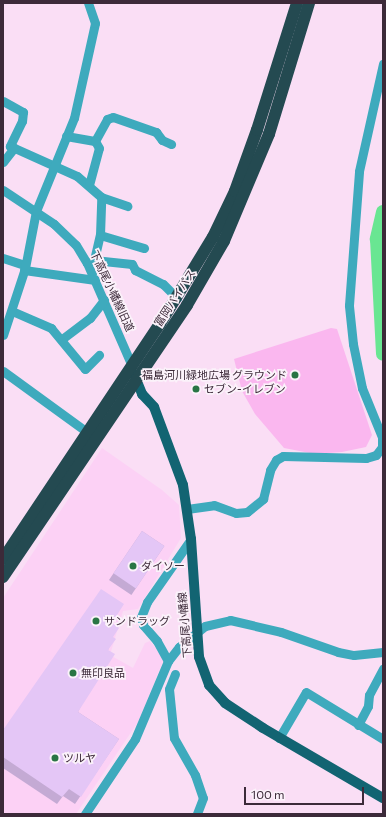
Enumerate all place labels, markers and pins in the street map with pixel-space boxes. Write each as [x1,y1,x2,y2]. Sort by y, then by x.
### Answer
place label: 福島河川緑地広場 グラウンド [142,368,287,382]
marker: 福島河川緑地広場 グラウンド [290,370,300,380]
place label: セブン-イレブン [204,382,286,396]
marker: セブン-イレブン [191,384,201,394]
place label: ダイソー [141,559,185,573]
marker: ダイソー [128,561,138,571]
place label: サンドラッグ [104,614,170,628]
marker: サンドラッグ [91,616,101,626]
place label: 無印良品 [81,666,125,680]
marker: 無印良品 [68,668,78,678]
place label: ツルヤ [63,751,96,765]
marker: ツルヤ [50,753,60,763]

